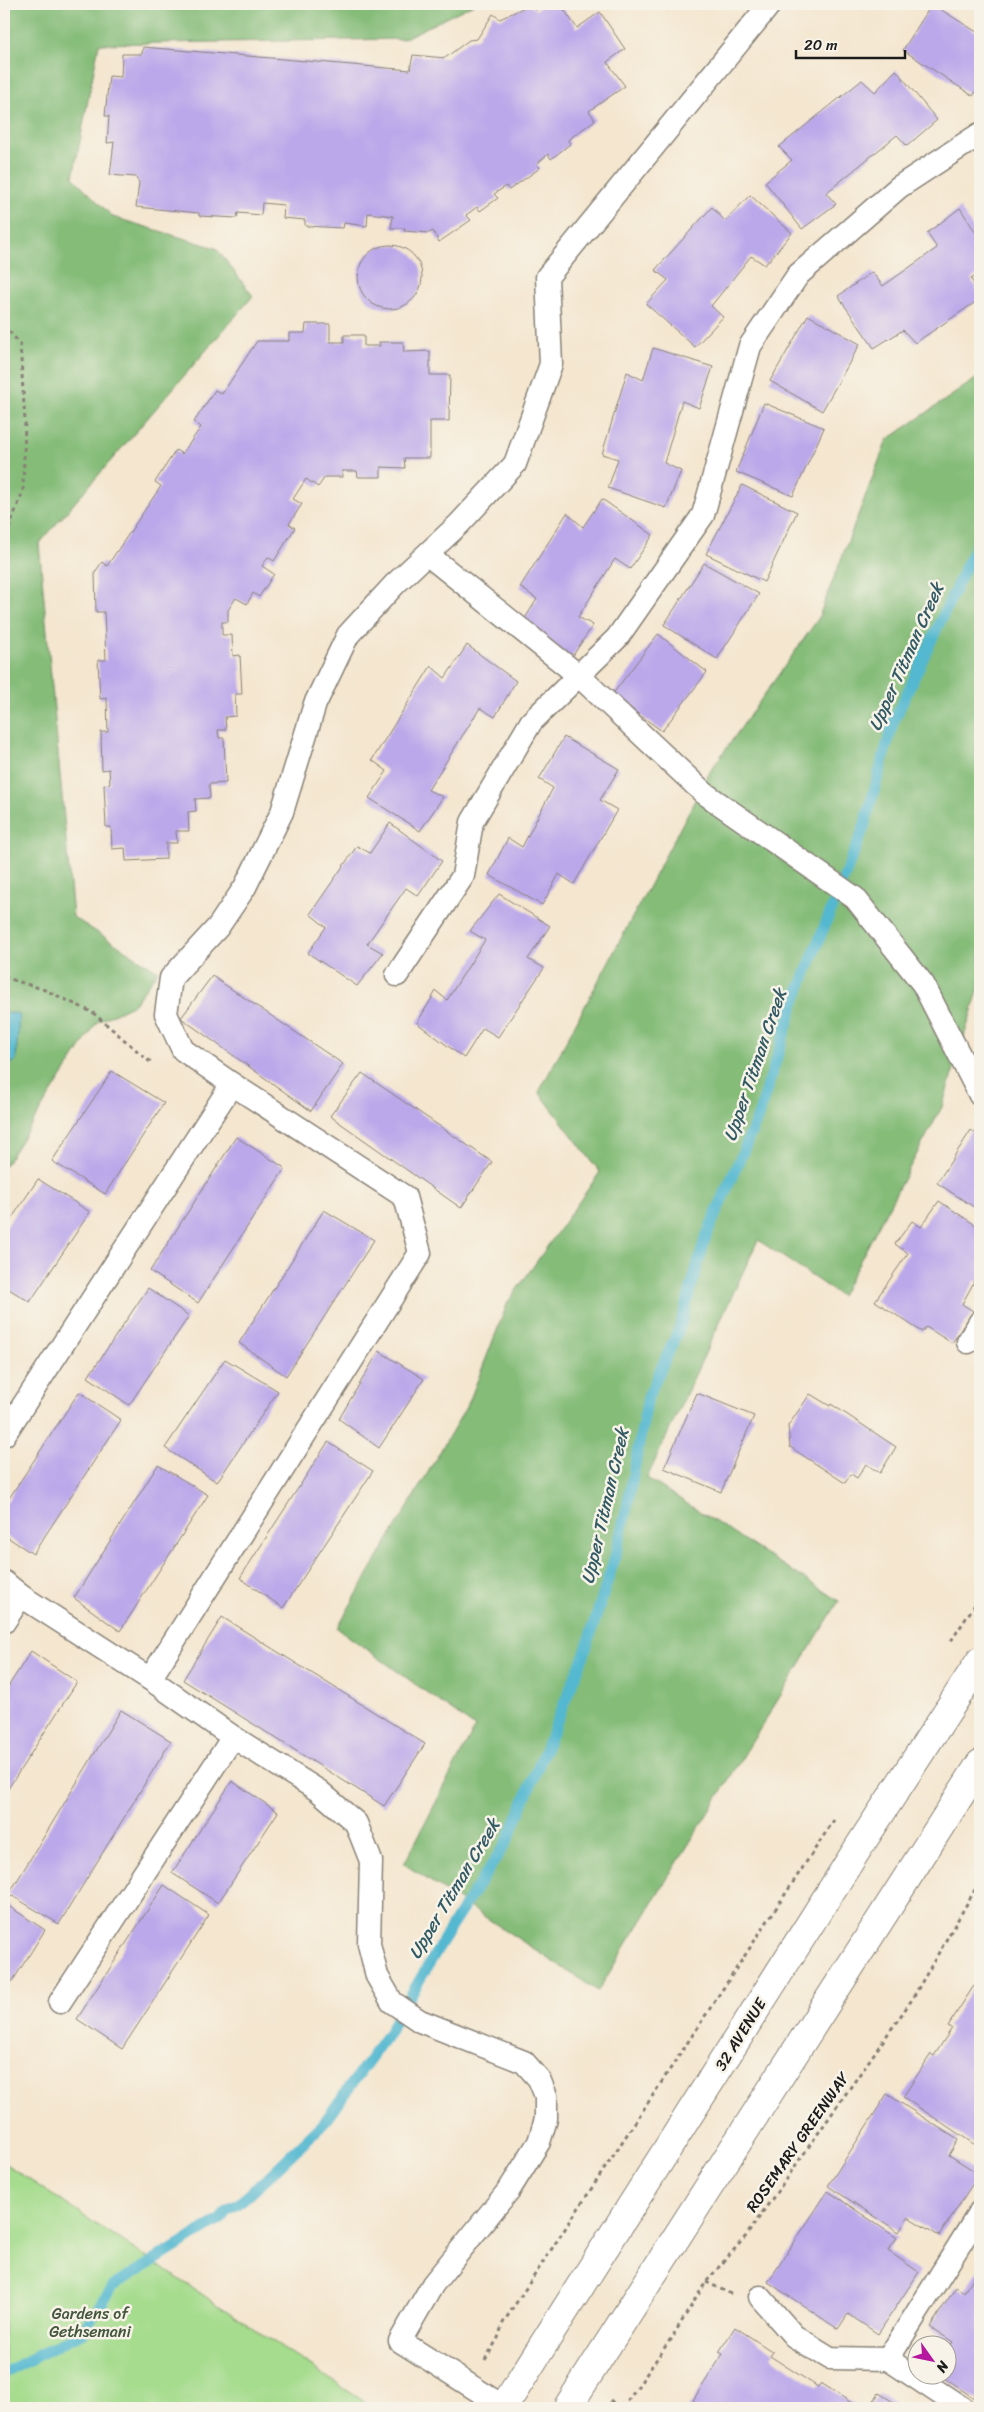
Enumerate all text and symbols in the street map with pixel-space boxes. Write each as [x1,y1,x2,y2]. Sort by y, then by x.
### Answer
scale bar [796,28,905,60]
text: 20 m [804,32,838,58]
water label: Upper Titman Creek [859,576,954,736]
water label: Upper Titman Creek [714,982,797,1145]
water label: Upper Titman Creek [572,1423,639,1587]
water label: Upper Titman Creek [399,1810,510,1965]
street label: 32 AVENUE [707,1991,775,2076]
street label: ROSEMARY GREENWAY [738,2065,857,2219]
park label: Gardens of Gethsemani [49,2299,131,2346]
north arrow [906,2334,956,2384]
text: N [929,2355,956,2378]

